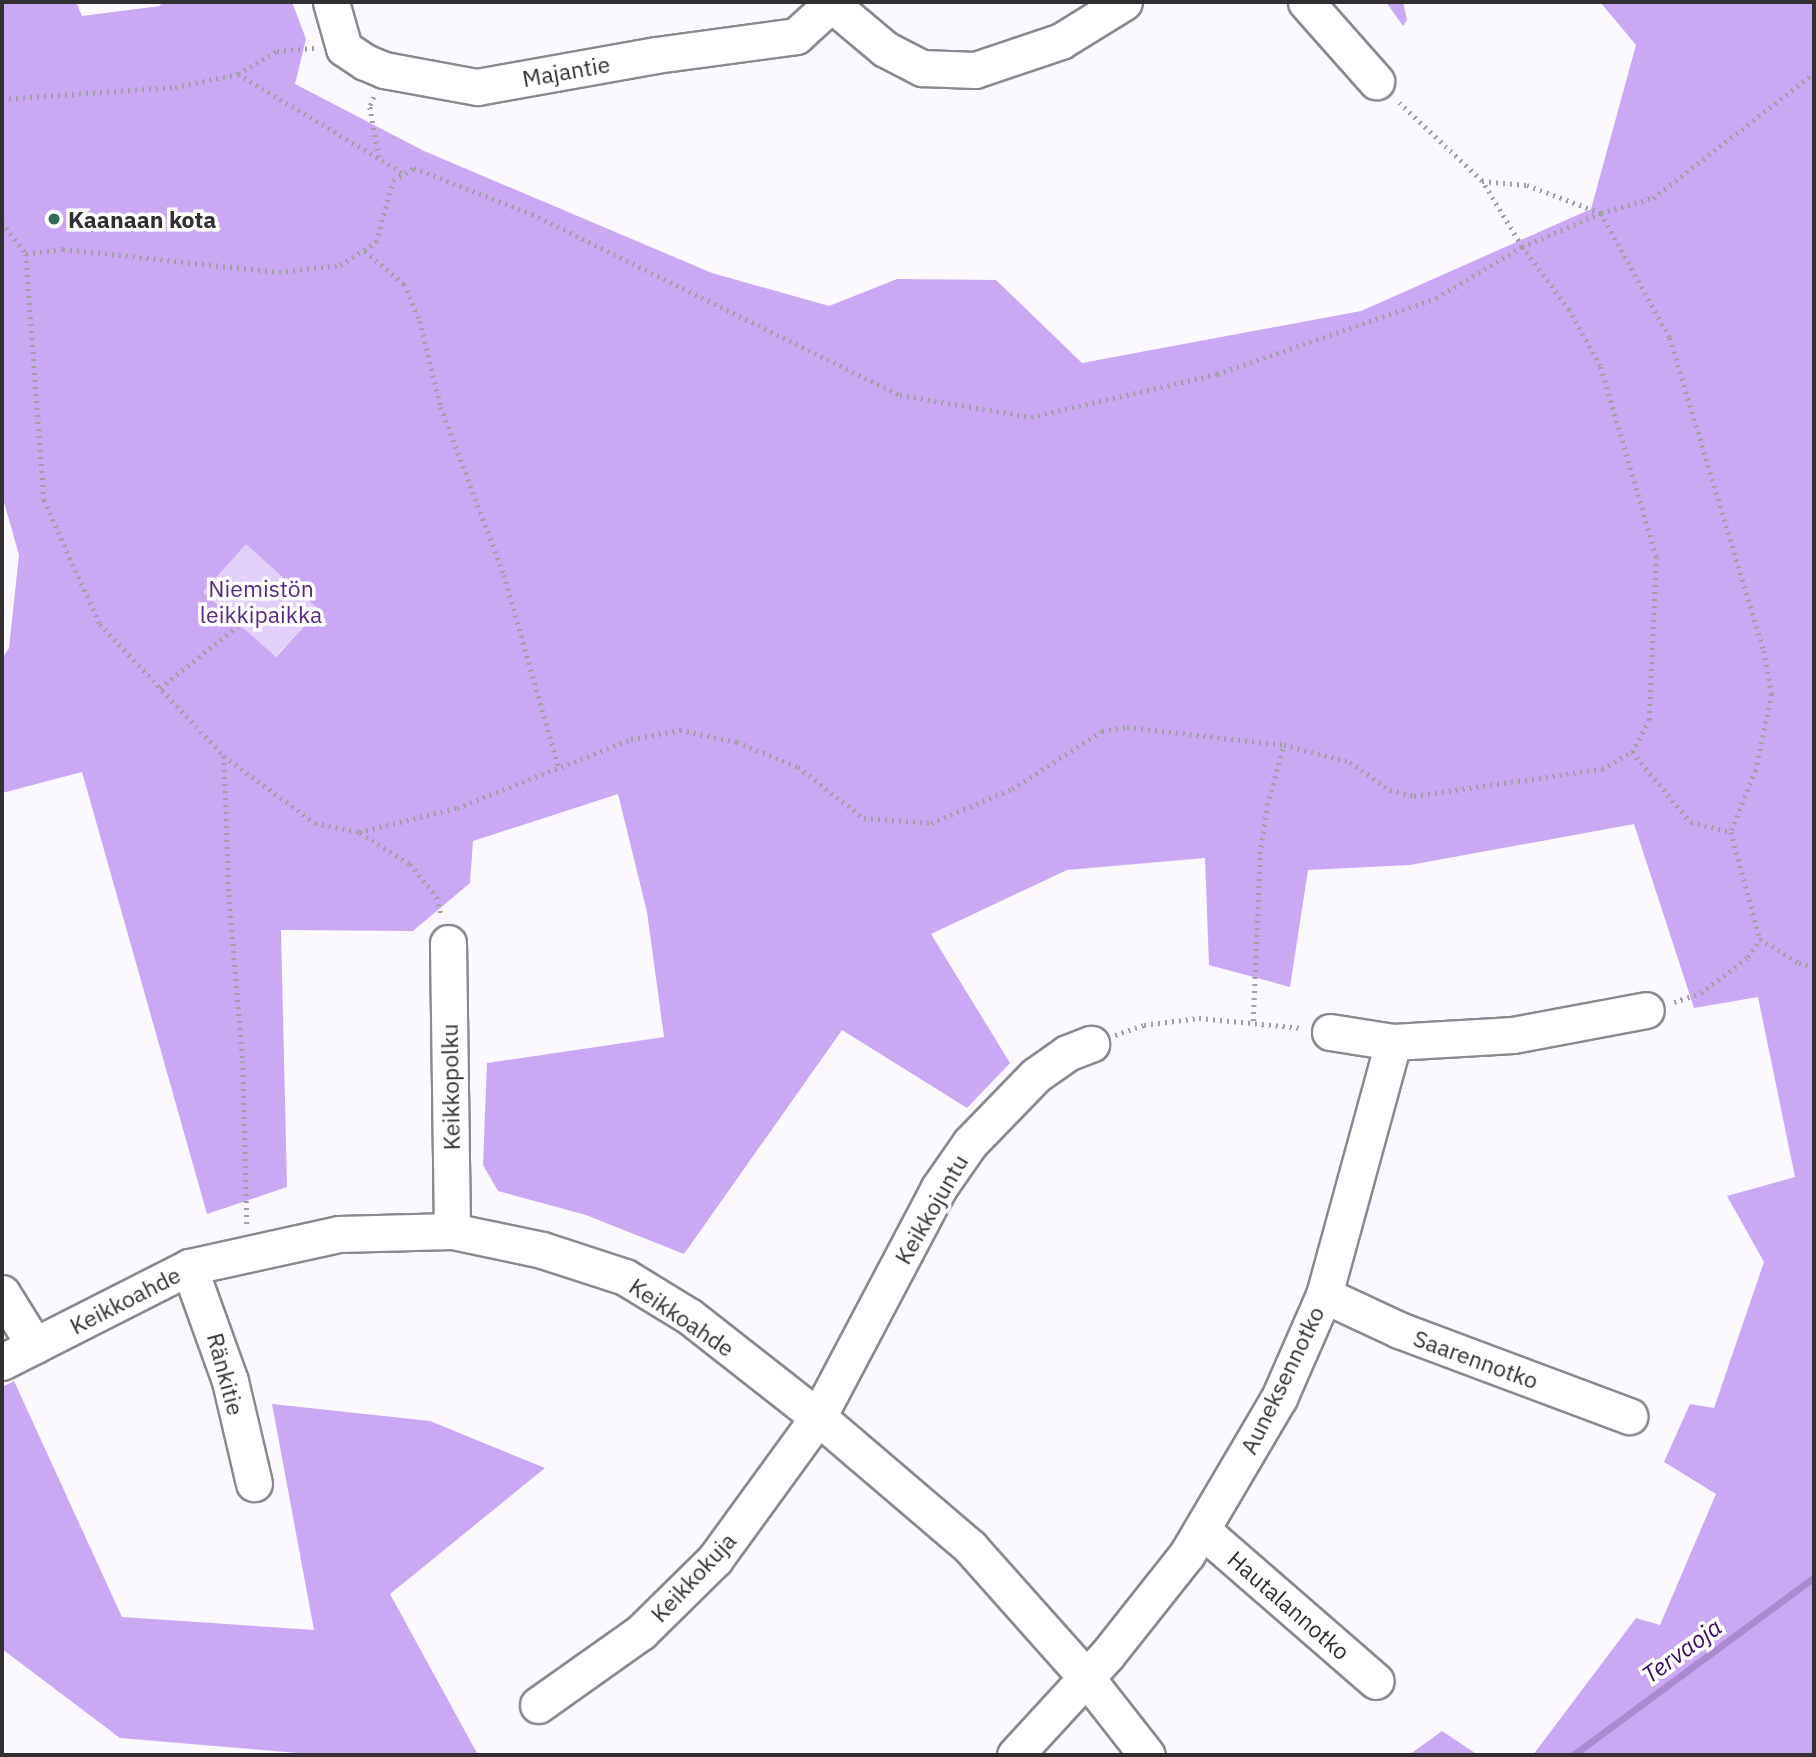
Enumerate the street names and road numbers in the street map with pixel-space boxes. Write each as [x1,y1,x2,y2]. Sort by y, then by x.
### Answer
street label: Majantie [520,50,612,92]
street label: Keikkopolku [435,1023,465,1151]
street label: Keikkojuntu [889,1149,973,1269]
street label: Keikkoahde [65,1260,185,1340]
street label: Keikkoahde [624,1272,740,1362]
street label: Auneksennotko [1234,1302,1330,1458]
street label: Saarennotko [1410,1324,1542,1394]
street label: Ränkitie [202,1330,250,1418]
street label: Keikkokuja [645,1527,741,1627]
street label: Hautalannotko [1223,1545,1355,1665]

